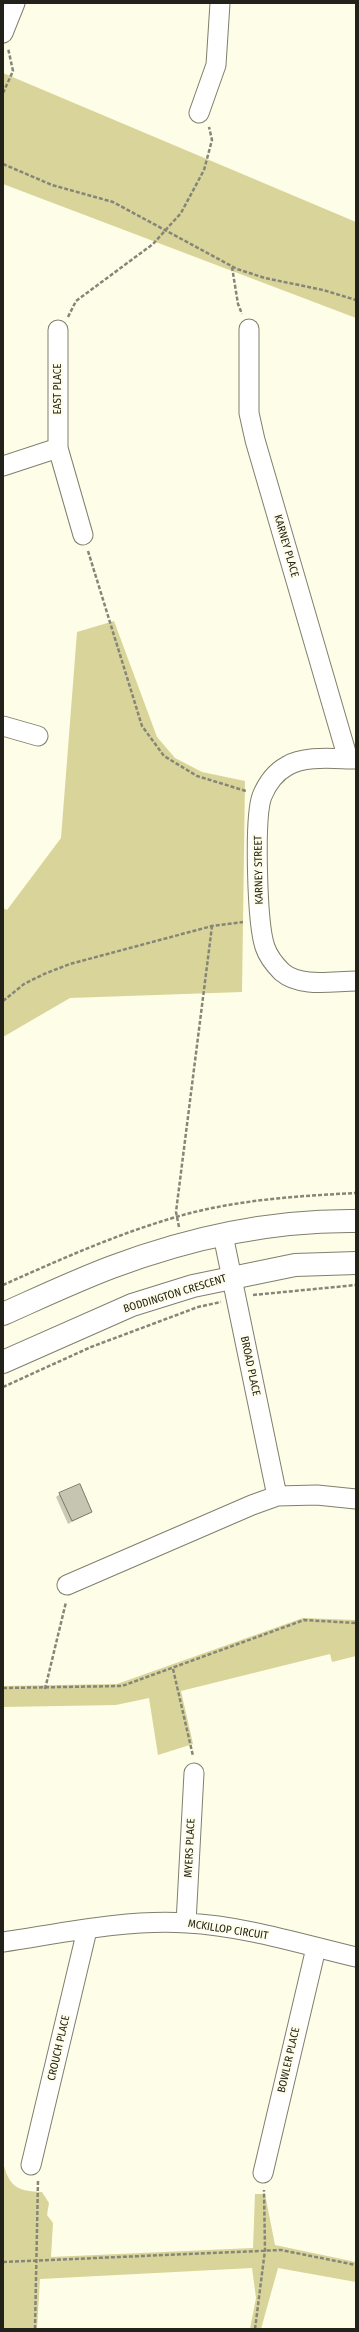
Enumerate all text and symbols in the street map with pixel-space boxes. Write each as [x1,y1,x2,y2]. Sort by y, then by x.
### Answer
street label: EAST PLACE [51,364,65,414]
street label: KARNEY PLACE [271,513,301,579]
street label: KARNEY STREET [252,835,266,905]
street label: BODDINGTON CRESCENT [122,1272,228,1316]
street label: BROAD PLACE [237,1335,263,1397]
street label: MYERS PLACE [182,1818,198,1878]
street label: MCKILLOP CIRCUIT [187,1917,269,1943]
street label: CROUCH PLACE [45,2014,73,2082]
street label: BOWLER PLACE [275,2026,303,2094]

